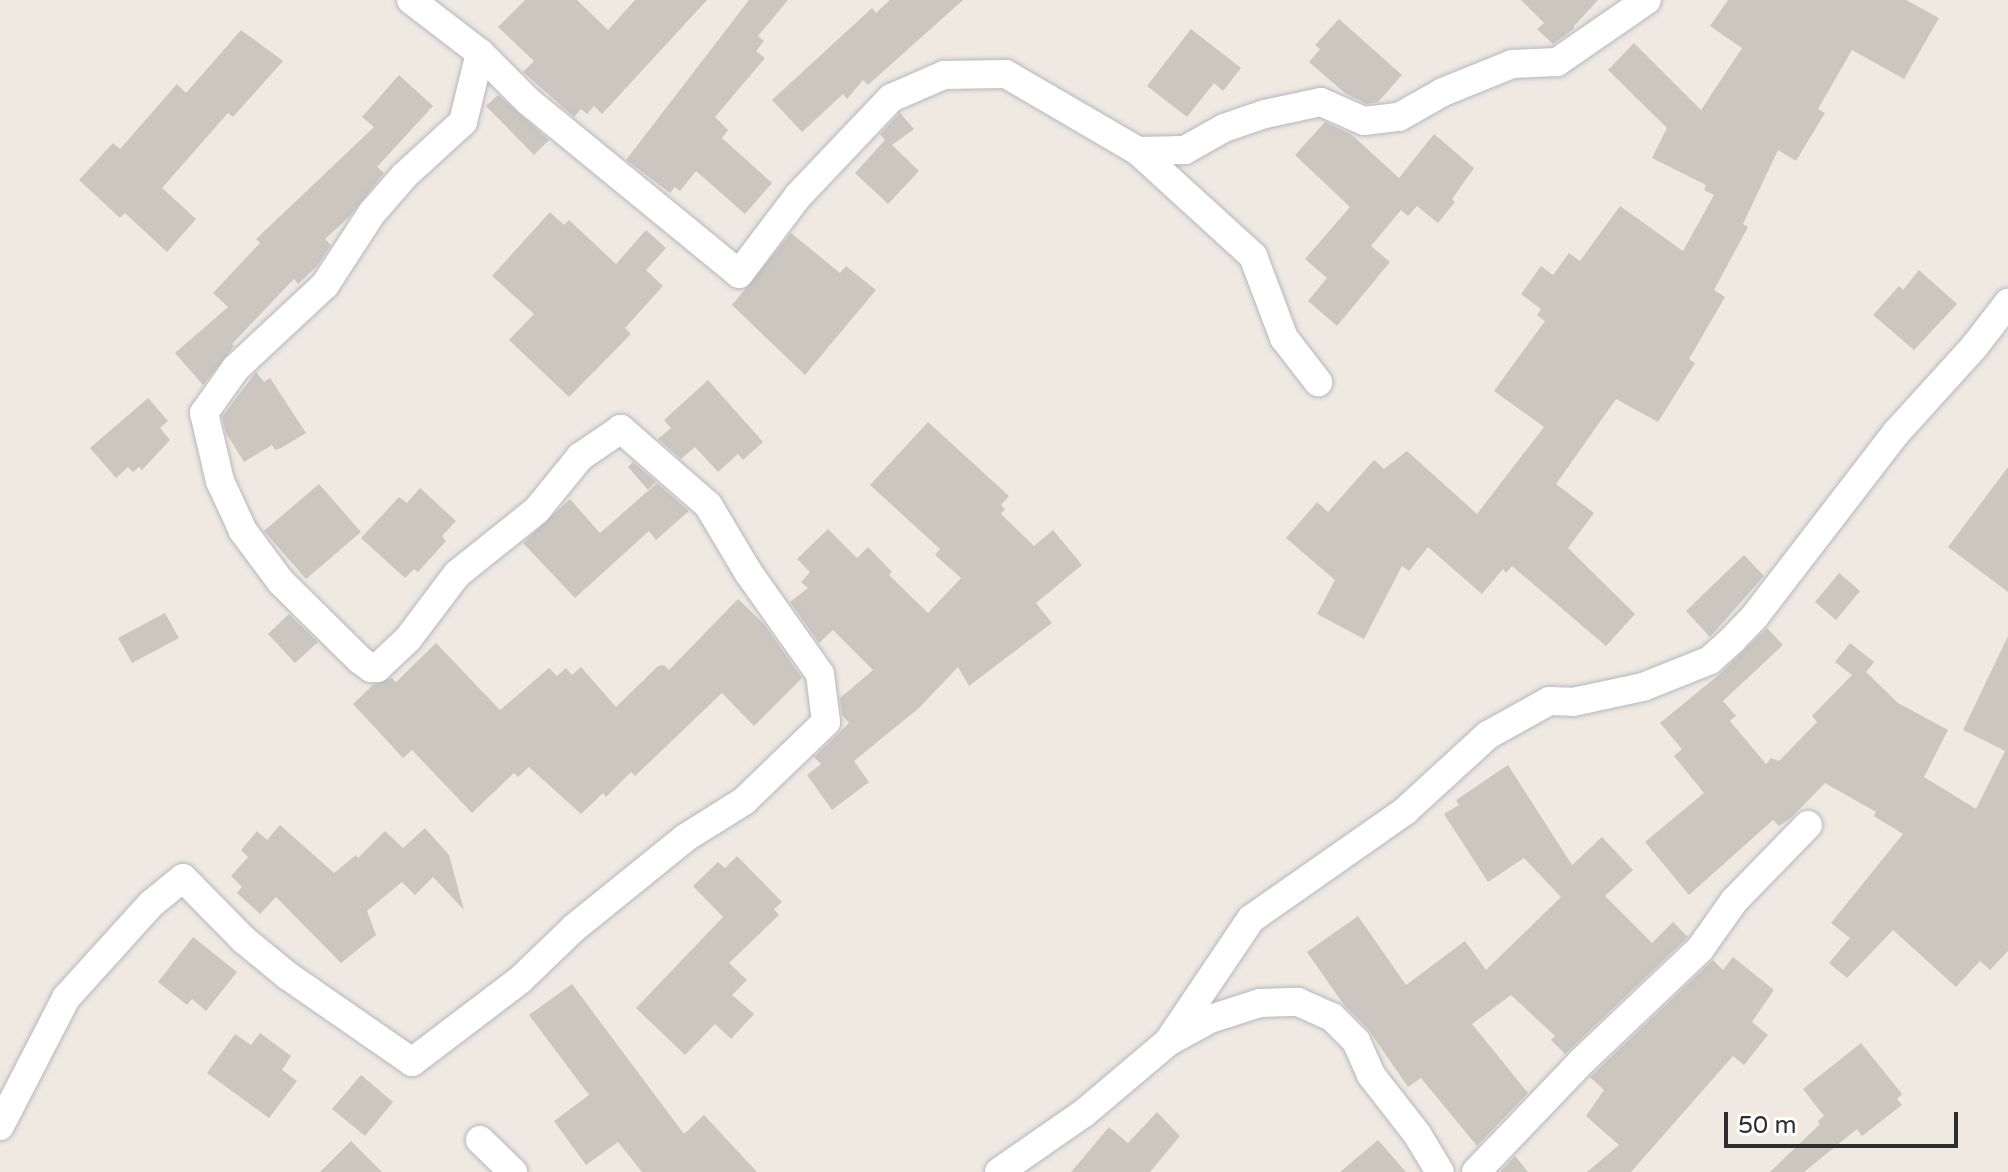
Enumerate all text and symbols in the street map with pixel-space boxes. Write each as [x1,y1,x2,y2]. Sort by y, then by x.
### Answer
scale bar [1728,1096,1962,1146]
text: 50 m [1738,1111,1796,1140]

